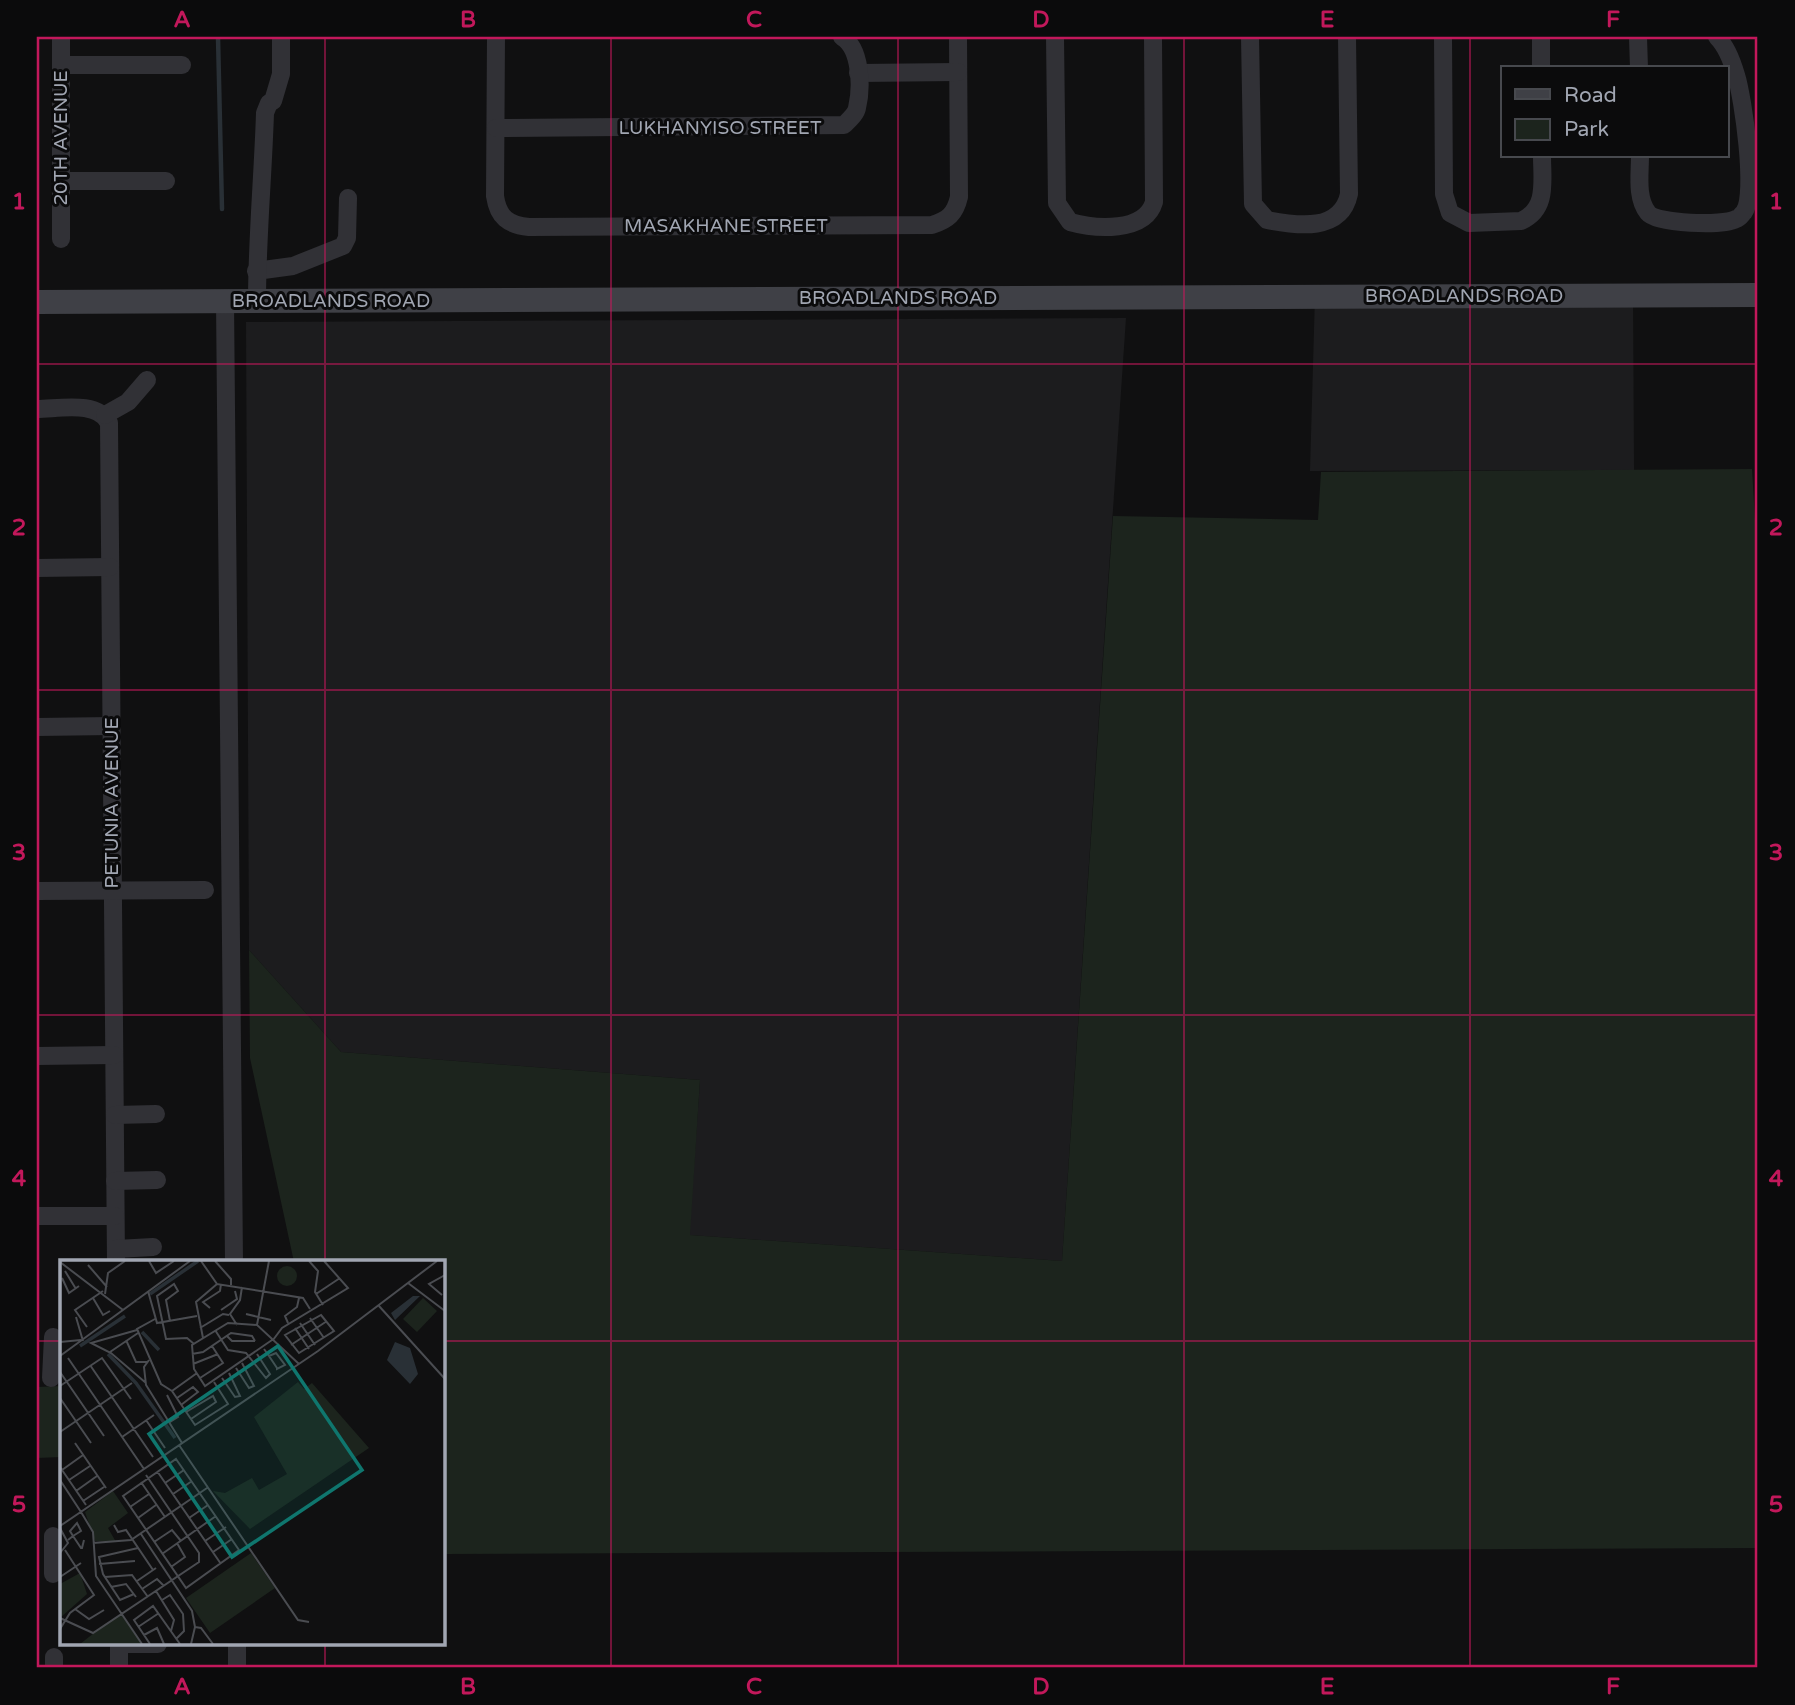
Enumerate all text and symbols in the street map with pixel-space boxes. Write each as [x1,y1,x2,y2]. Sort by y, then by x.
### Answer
text: A [173,6,191,34]
text: B [460,6,476,34]
text: C [746,6,762,34]
text: D [1032,6,1050,34]
text: E [1320,6,1334,34]
text: F [1606,6,1620,34]
legend [1501,66,1728,158]
street label: 20TH AVENUE [50,70,72,206]
text: Road [1564,83,1617,108]
street label: LUKHANYISO STREET [618,117,822,139]
text: Park [1564,117,1609,142]
text: 1 [12,188,26,216]
text: 1 [1769,188,1783,216]
street label: MASAKHANE STREET [624,215,828,237]
street label: BROADLANDS ROAD [1365,285,1563,307]
street label: BROADLANDS ROAD [799,287,997,309]
street label: BROADLANDS ROAD [232,290,430,312]
text: 2 [12,514,26,542]
text: 2 [1769,514,1783,542]
street label: PETUNIA AVENUE [101,717,123,889]
text: 3 [12,839,26,867]
text: 3 [1769,839,1783,867]
text: 4 [12,1165,27,1193]
text: 4 [1769,1165,1784,1193]
inset map [60,1260,444,1646]
text: 5 [12,1491,26,1519]
text: 5 [1769,1491,1783,1519]
text: A [173,1673,191,1701]
text: B [460,1673,476,1701]
text: C [746,1673,762,1701]
text: D [1032,1673,1050,1701]
text: E [1320,1673,1334,1701]
text: F [1606,1673,1620,1701]

